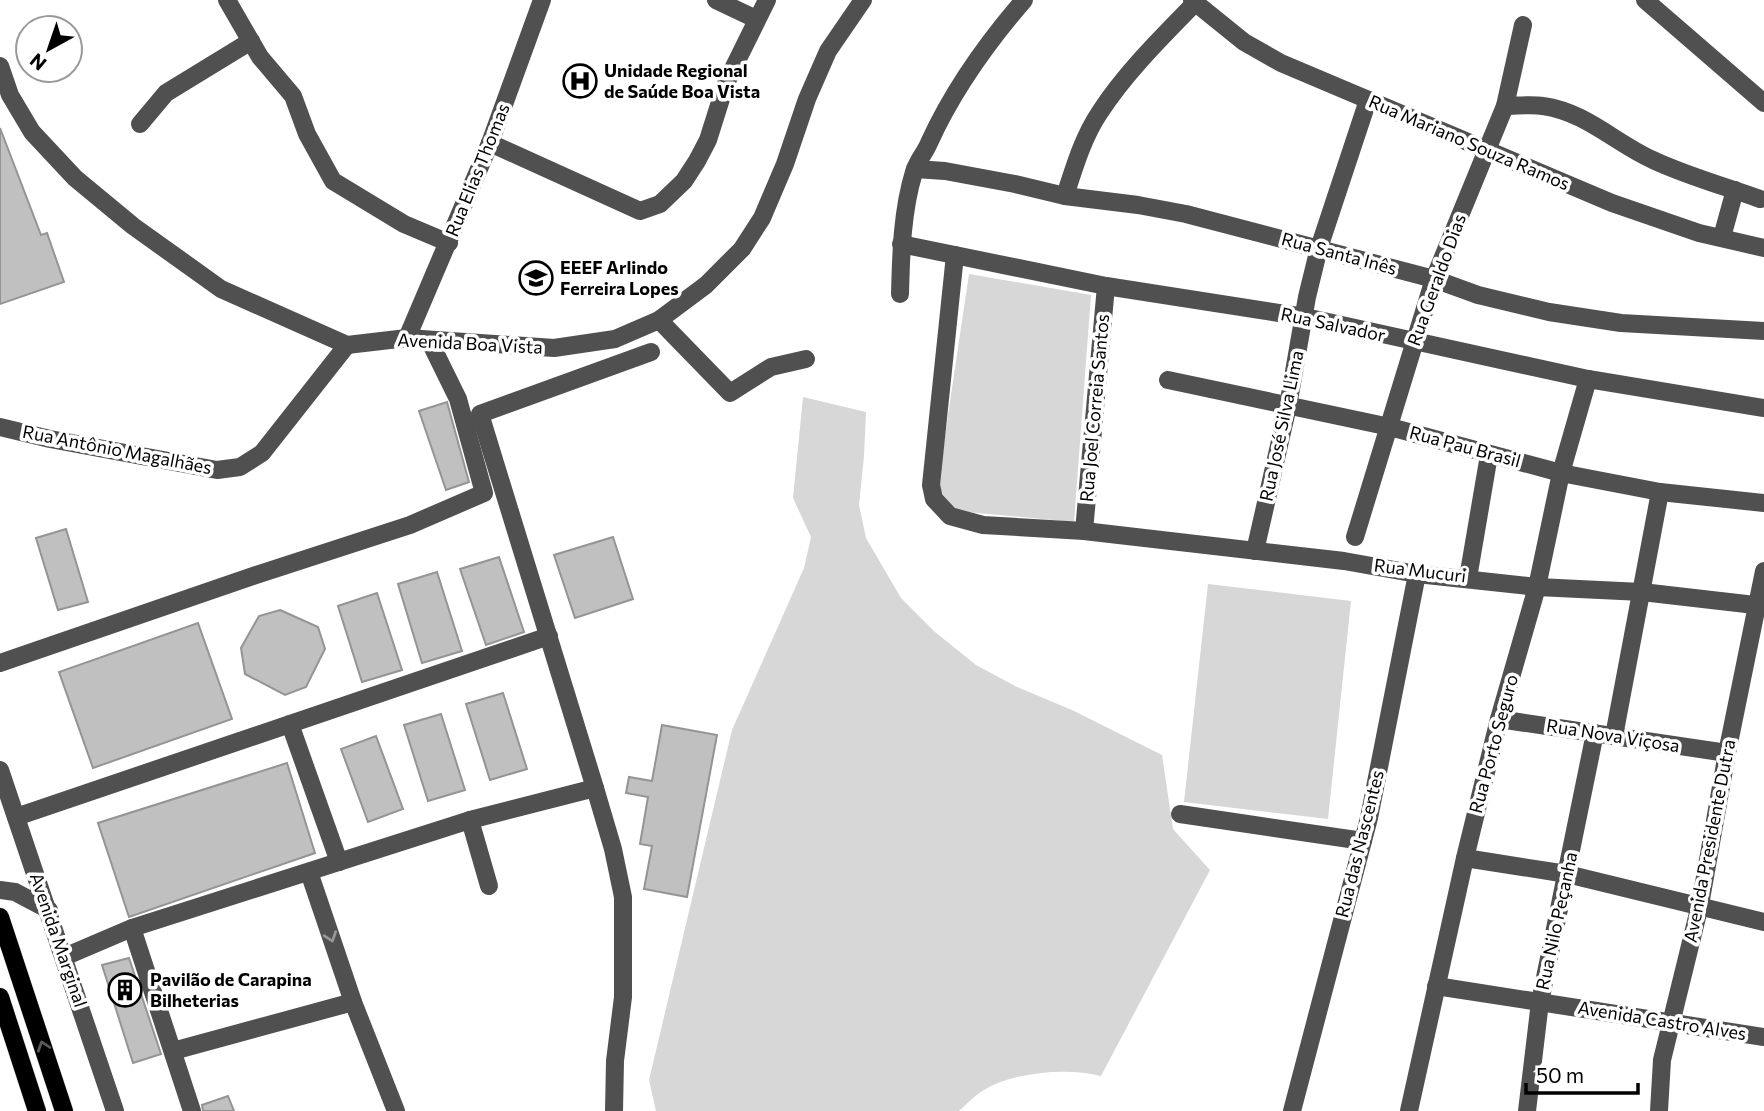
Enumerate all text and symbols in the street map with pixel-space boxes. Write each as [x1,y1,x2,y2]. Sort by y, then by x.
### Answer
north arrow [14,14,84,84]
text: N [25,49,51,76]
place label: Unidade Regional de Saúde Boa Vista [604,59,760,102]
hospital icon: Unidade Regional de Saúde Boa Vista [561,62,599,100]
street label: Rua Mariano Souza Ramos [1366,90,1573,194]
street label: Rua Elias Thomas [440,100,514,239]
street label: Rua Geraldo Dias [1402,211,1470,349]
street label: Rua Santa Inês [1279,227,1399,279]
place label: EEEF Arlindo Ferreira Lopes [560,256,679,299]
school or university icon: EEEF Arlindo Ferreira Lopes [517,259,555,297]
street label: Rua Salvador [1279,302,1387,346]
street label: Rua Joel Correia Santos [1075,313,1113,503]
street label: Avenida Boa Vista [397,328,543,358]
street label: Rua José Silva Lima [1254,348,1308,503]
street label: Rua Antônio Magalhães [21,420,214,478]
street label: Rua Pau Brasil [1407,421,1523,471]
street label: Rua Mucuri [1373,553,1468,587]
street label: Rua Porto Seguro [1464,672,1522,816]
street label: Rua Nova Viçosa [1545,714,1681,756]
street label: Avenida Presidente Dutra [1679,737,1740,944]
street label: Rua das Nascentes [1330,768,1388,920]
street label: Rua Nilo Peçanha [1531,850,1581,992]
street label: Avenida Marginal [26,870,92,1010]
one-way arrow [323,930,337,942]
place label: Pavilão de Carapina Bilheterias [150,968,312,1011]
building icon: Pavilão de Carapina Bilheterias [106,971,144,1009]
street label: Avenida Castro Alves [1576,996,1748,1044]
one-way arrow [37,1041,51,1053]
scale bar [1526,1052,1638,1096]
text: 50 m [1536,1062,1584,1087]

